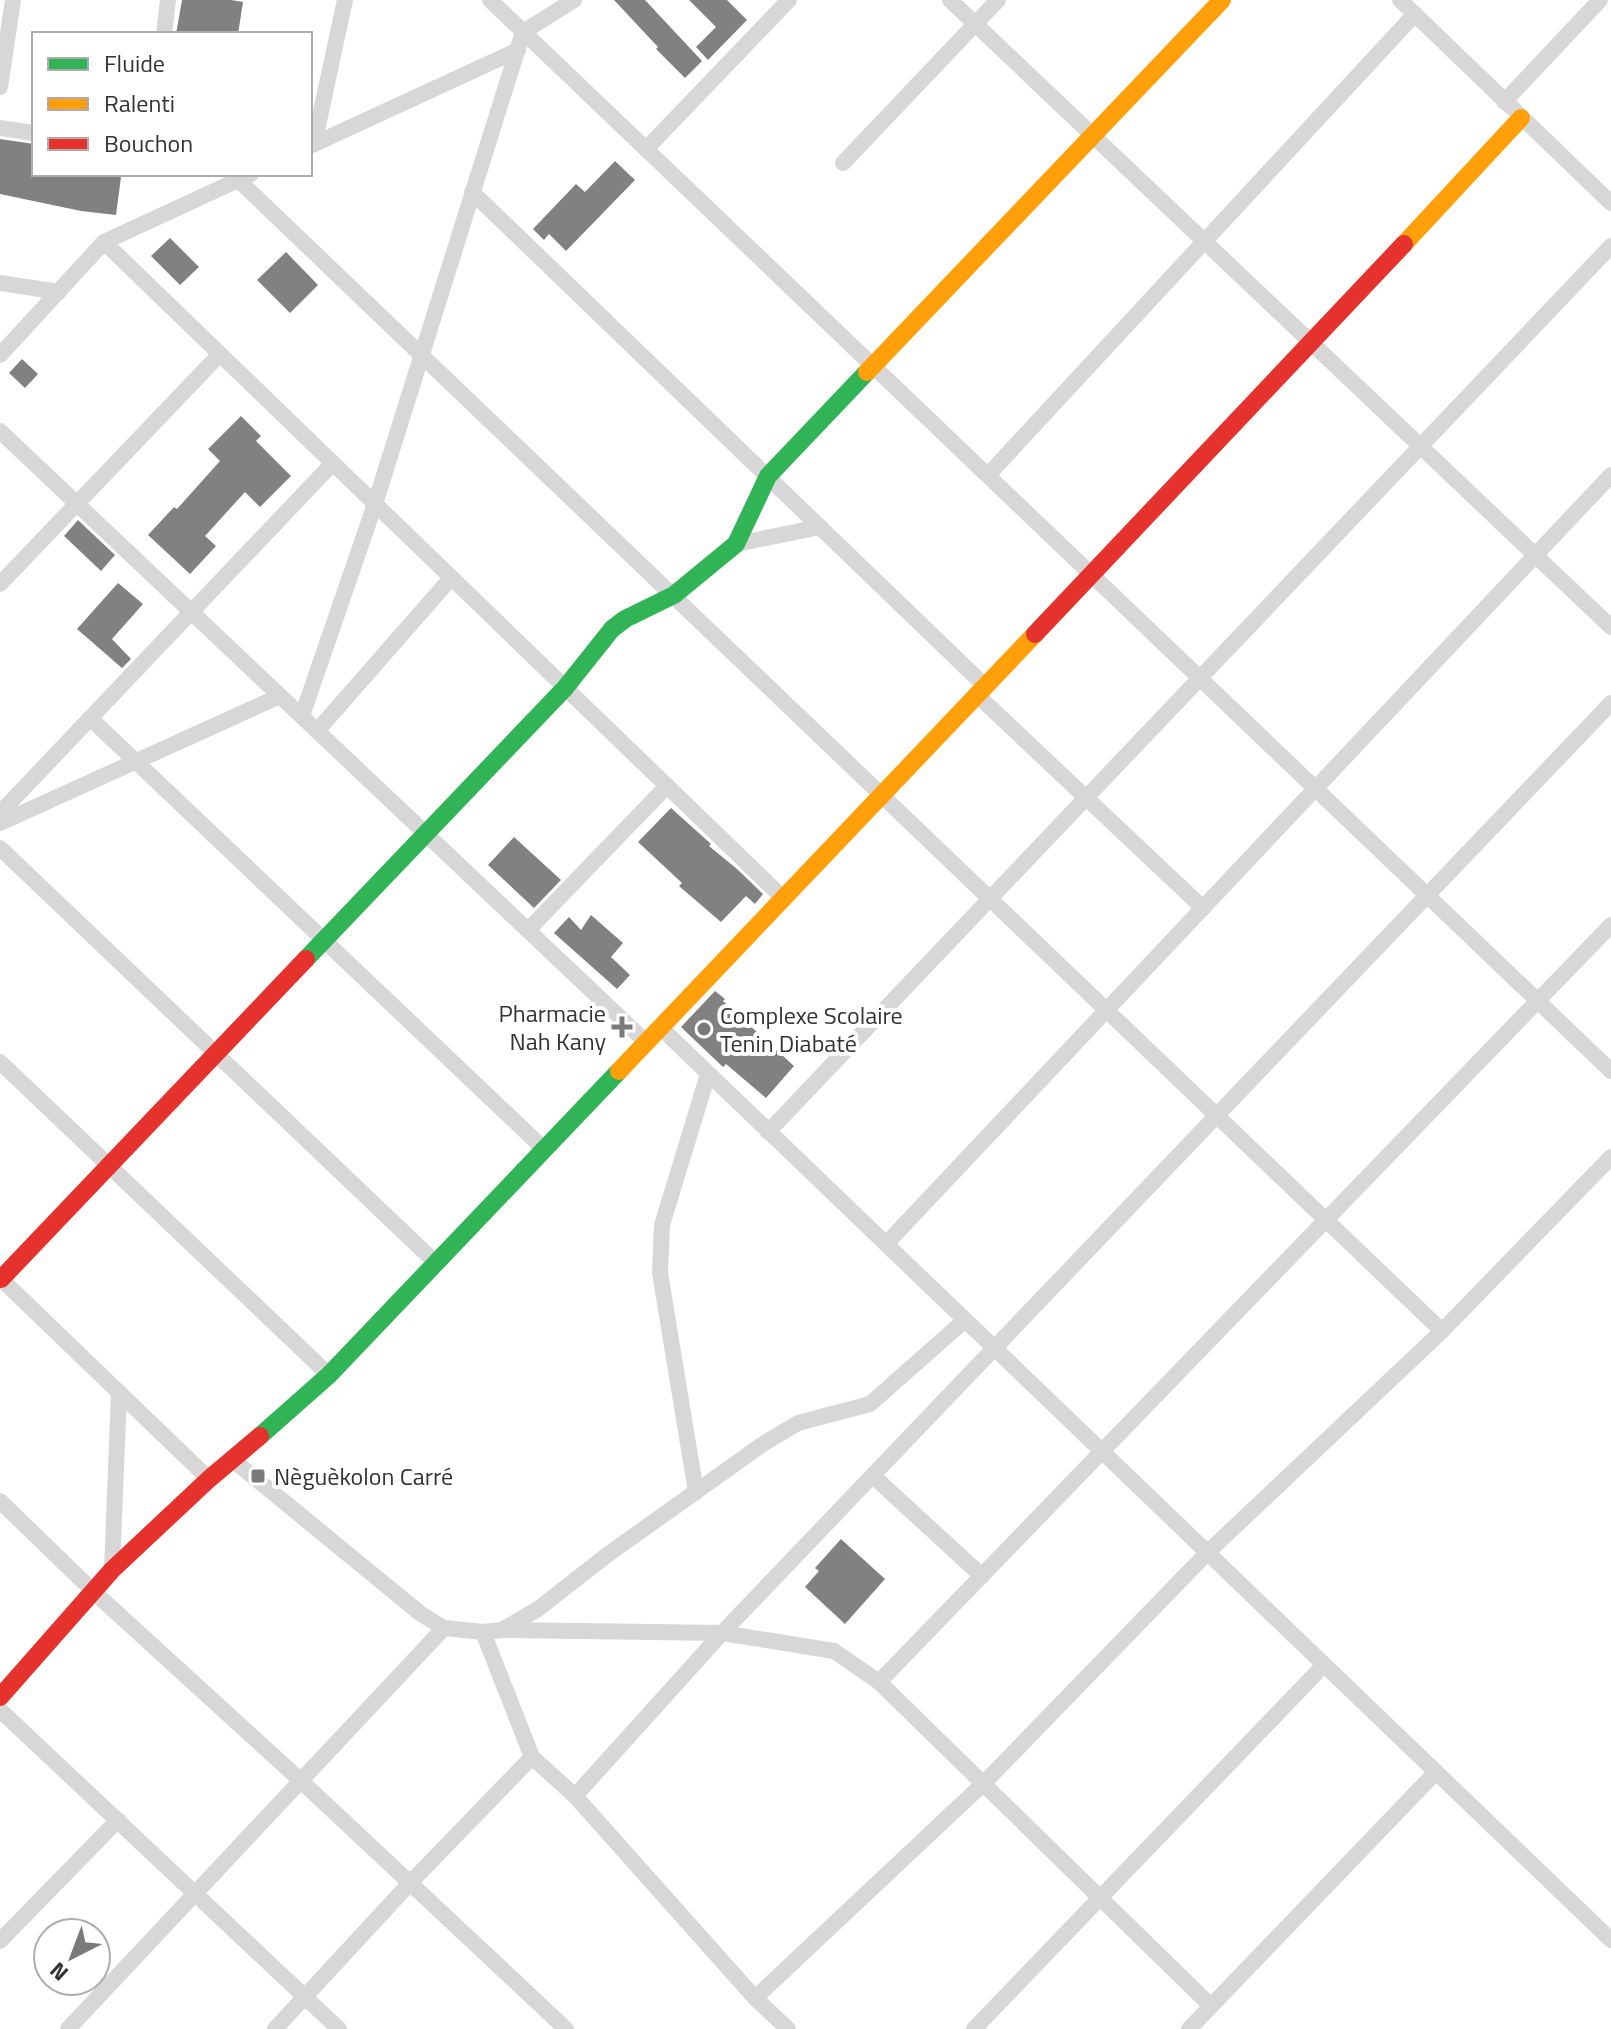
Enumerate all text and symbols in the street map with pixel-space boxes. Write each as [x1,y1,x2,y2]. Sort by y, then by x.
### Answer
legend [32,32,312,176]
text: Fluide [104,45,165,81]
text: Ralenti [104,85,175,121]
text: Bouchon [104,125,193,161]
place label: Pharmacie Nah Kany [499,995,606,1059]
place label: Complexe Scolaire Tenin Diabaté [720,997,903,1061]
marker: Pharmacie Nah Kany [613,1018,631,1036]
marker: Complexe Scolaire Tenin Diabaté [695,1020,713,1038]
place label: Nèguèkolon Carré [274,1458,453,1494]
marker: Nèguèkolon Carré [249,1467,267,1485]
north arrow [32,1917,112,1997]
text: N [42,1954,76,1990]

